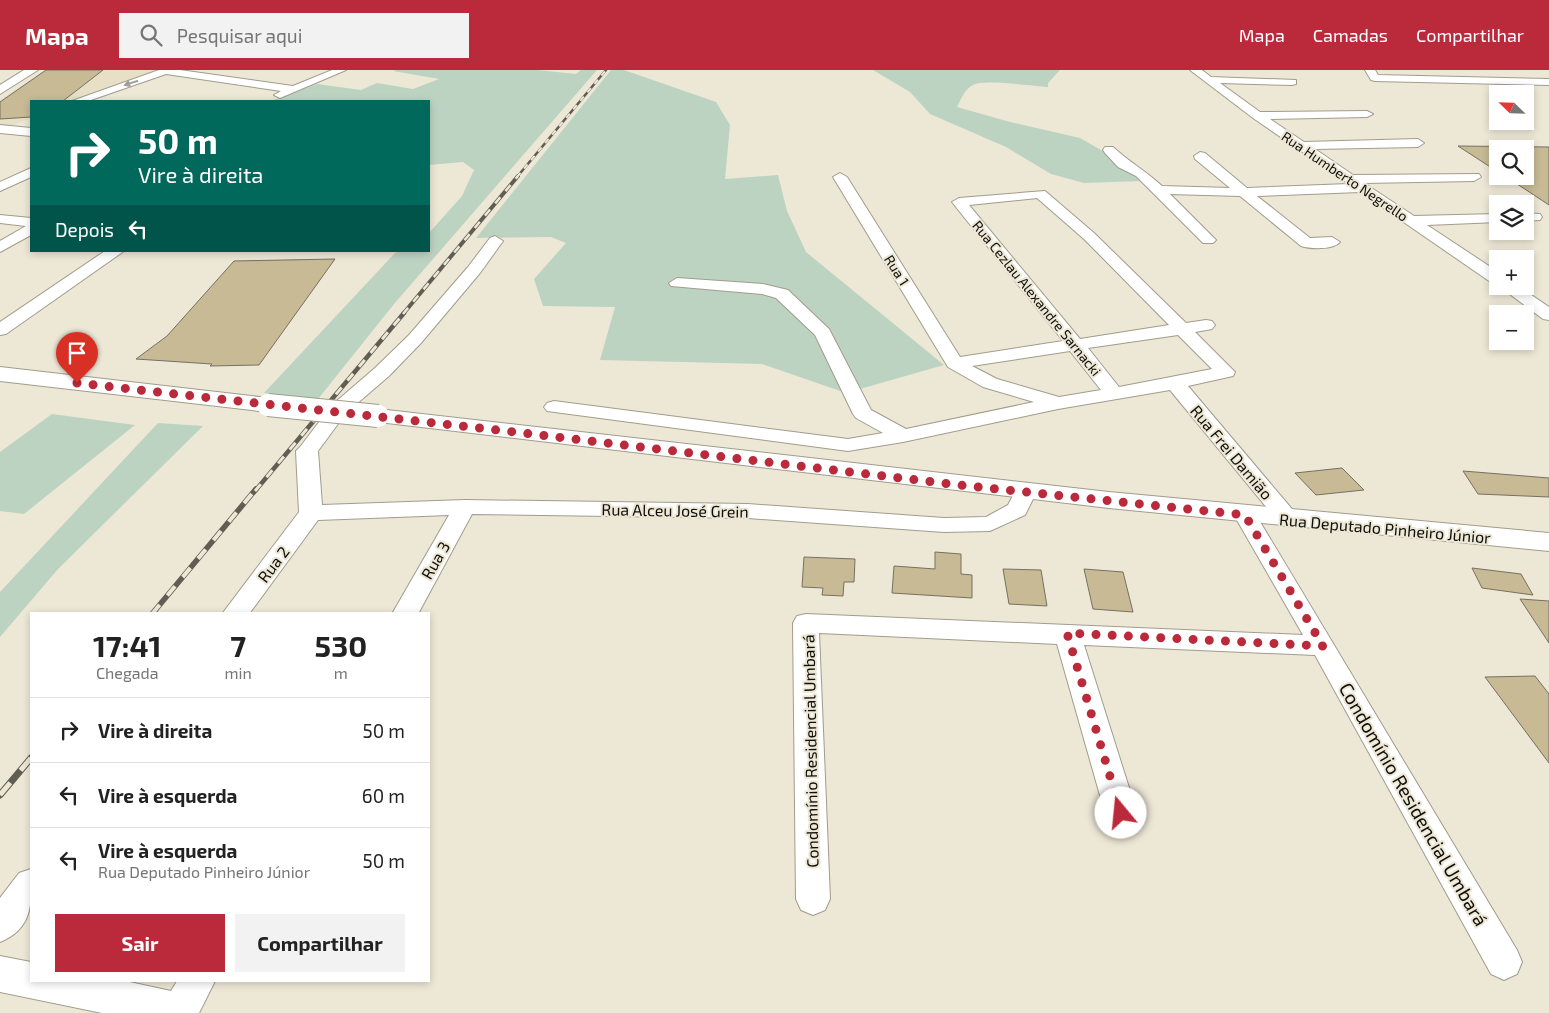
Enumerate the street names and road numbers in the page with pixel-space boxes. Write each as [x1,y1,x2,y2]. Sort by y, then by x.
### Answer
street label: Rua Humberto Negrello [1278,127,1412,225]
street label: Rua Cezlau Alexandre Sarnacki [969,217,1105,379]
street label: Rua 1 [881,251,913,289]
street label: Rua Frei Damião [1187,401,1277,503]
street label: Rua Alceu José Grein [601,499,749,521]
street label: Rua Deputado Pinheiro Júnior [1279,509,1492,547]
street label: Rua 3 [417,538,453,582]
street label: Rua 2 [253,542,293,586]
street label: Condomínio Residencial Umbará [798,634,822,868]
street label: Condomínio Residencial Umbará [1335,678,1493,930]

